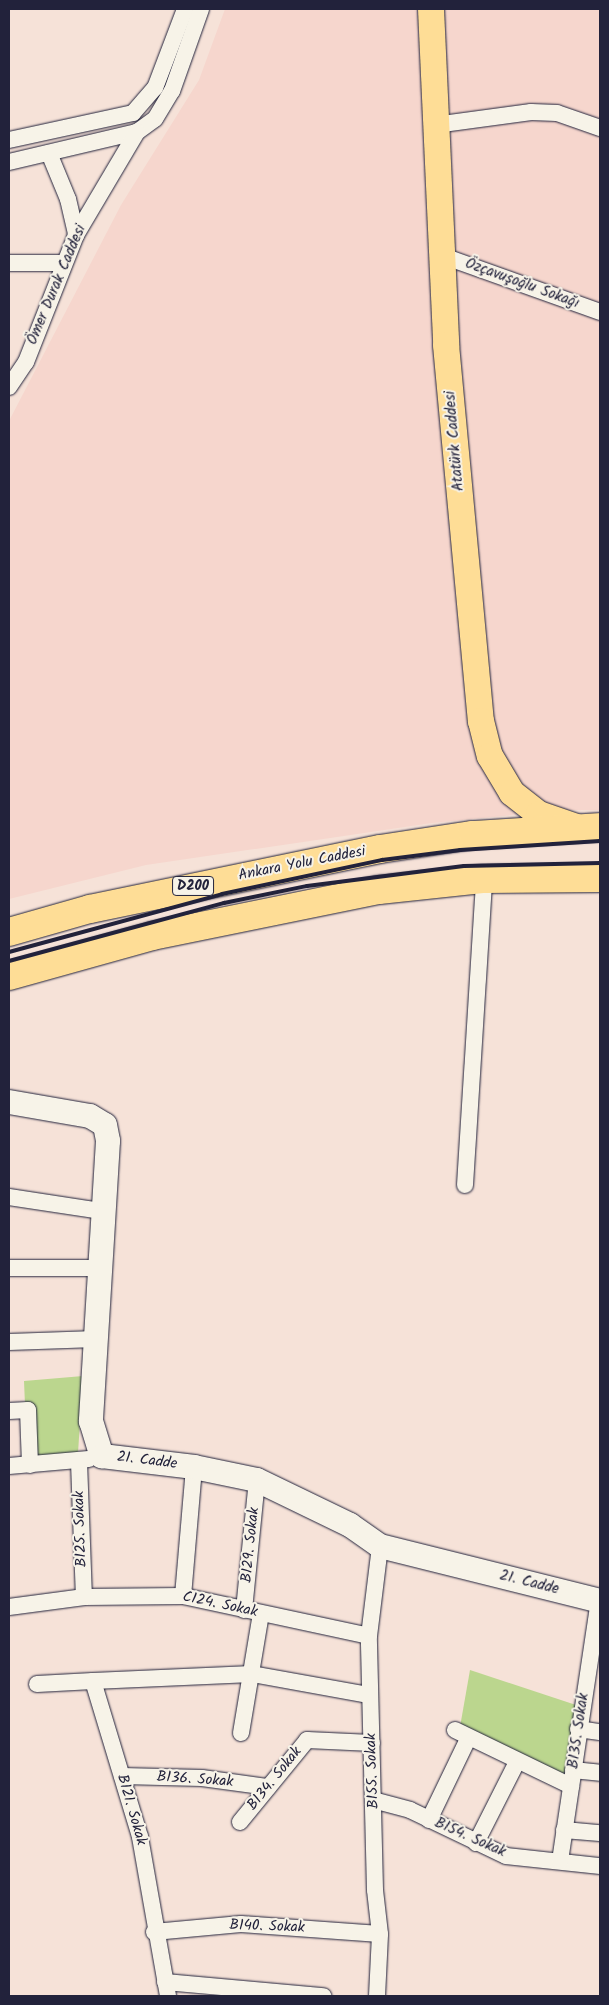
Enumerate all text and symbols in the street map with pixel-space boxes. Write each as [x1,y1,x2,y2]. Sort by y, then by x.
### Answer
street label: Ömer Durak Caddesi [24,222,90,348]
street label: Özçavuşoğlu Sokağı [463,255,581,313]
street label: Atatürk Caddesi [442,390,468,492]
street label: Ankara Yolu Caddesi [237,843,367,885]
road number: D200 [172,874,214,898]
street label: 21. Cadde [116,1448,178,1474]
street label: B125. Sokak [71,1490,91,1568]
street label: B129. Sokak [238,1506,264,1584]
street label: 21. Cadde [497,1567,561,1599]
street label: C124. Sokak [181,1588,259,1622]
street label: B135. Sokak [565,1692,593,1770]
street label: B155. Sokak [363,1733,383,1809]
street label: B134. Sokak [244,1744,306,1814]
street label: B136. Sokak [156,1768,234,1792]
street label: B121. Sokak [112,1772,150,1848]
street label: B154. Sokak [432,1814,508,1862]
street label: B140. Sokak [229,1917,305,1937]

